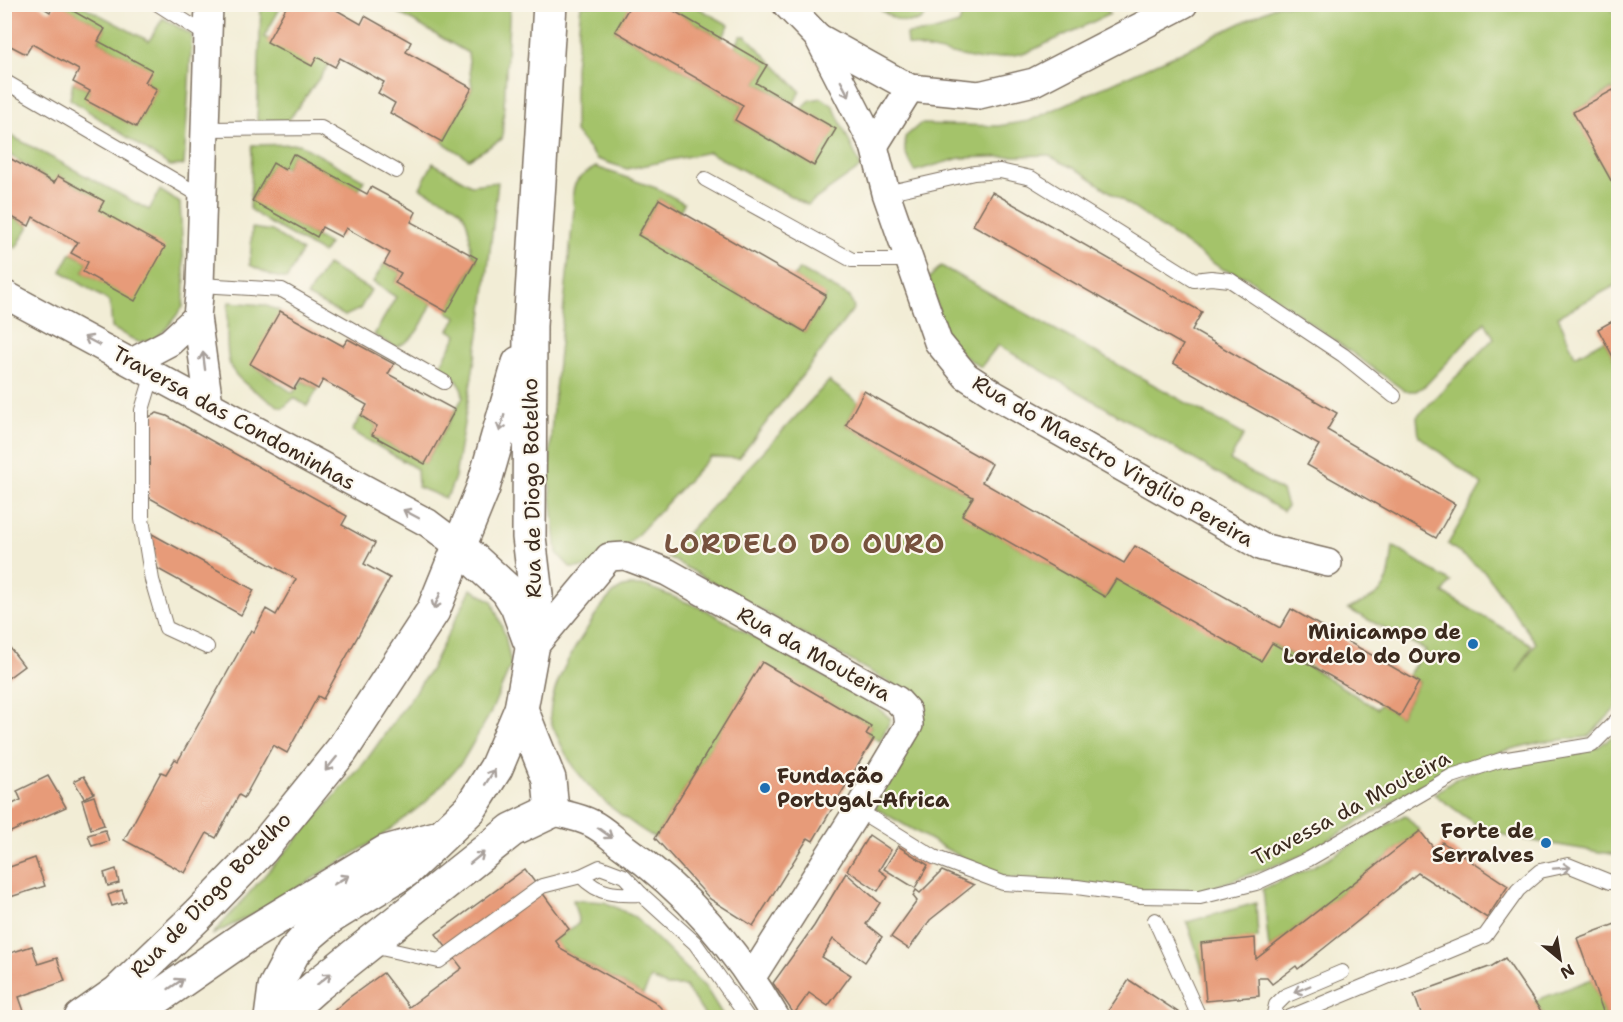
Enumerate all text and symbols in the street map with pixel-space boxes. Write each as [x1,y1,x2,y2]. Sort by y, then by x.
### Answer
one-way arrow [839,80,851,98]
one-way arrow [84,335,102,346]
street label: Traversa das Condominhas [107,339,361,497]
one-way arrow [198,351,209,371]
street label: Rua do Maestro Virgílio Pereira [967,369,1259,553]
street label: Rua de Diogo Botelho [516,378,548,598]
one-way arrow [496,413,507,432]
one-way arrow [403,508,421,519]
district label: LORDELO DO OURO [664,525,946,562]
one-way arrow [431,591,442,609]
street label: Rua da Mouteira [732,600,896,708]
place label: Minicampo de Lordelo do Ouro [1283,618,1461,670]
marker: Minicampo de Lordelo do Ouro [1466,637,1480,651]
street label: Travessa da Mouteira [1247,744,1455,872]
one-way arrow [324,756,337,772]
place label: Fundação Portugal-Africa [777,762,950,814]
one-way arrow [485,769,497,786]
marker: Fundação Portugal-Africa [758,781,772,795]
street label: Rua de Diogo Botelho [124,806,298,984]
place label: Forte de Serralves [1432,817,1534,869]
one-way arrow [597,827,613,839]
marker: Forte de Serralves [1539,836,1553,850]
one-way arrow [469,851,485,864]
one-way arrow [1552,862,1571,873]
one-way arrow [332,873,349,885]
north arrow [1530,929,1590,989]
text: N [1557,959,1578,984]
one-way arrow [316,973,332,986]
one-way arrow [167,977,184,990]
one-way arrow [1293,984,1312,995]

